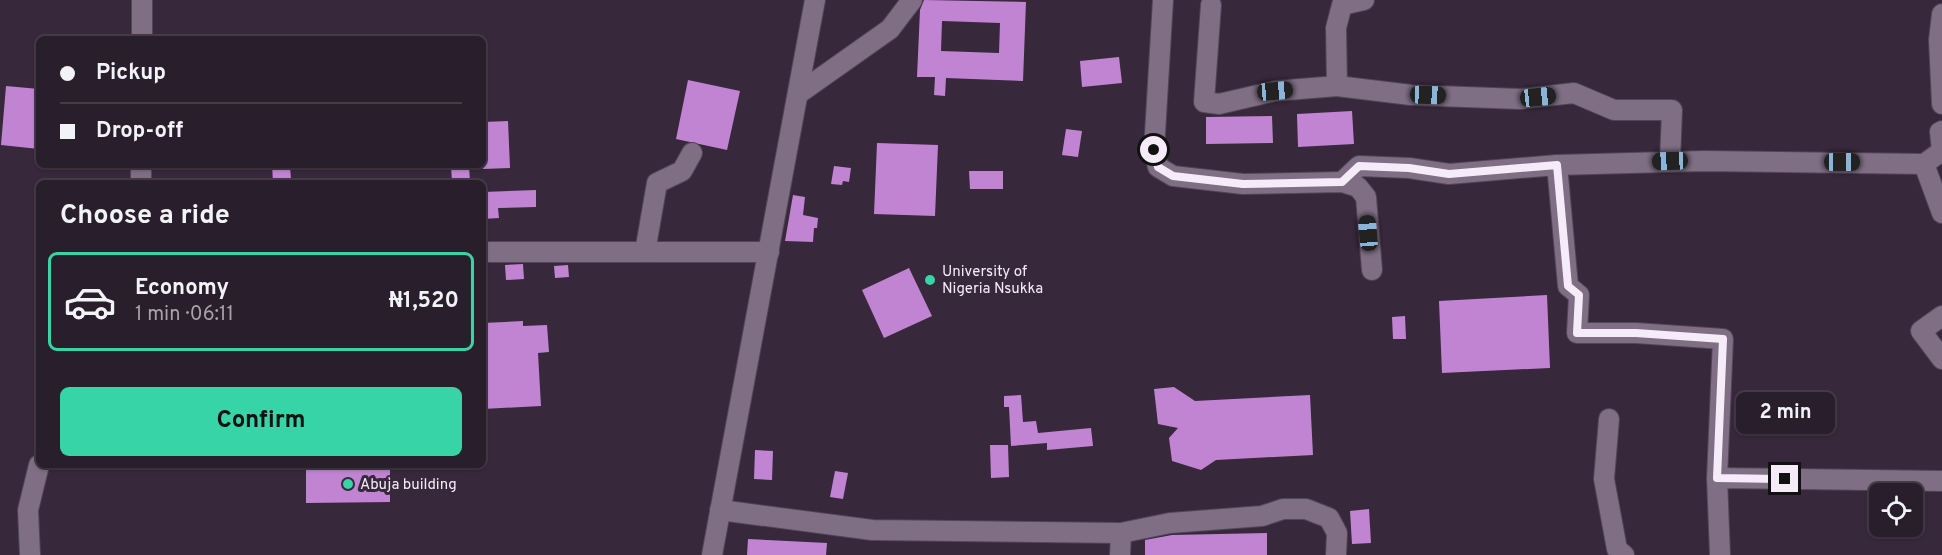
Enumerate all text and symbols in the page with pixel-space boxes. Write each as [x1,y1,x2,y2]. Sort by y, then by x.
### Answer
text: Pickup [96,60,166,87]
car [1256,80,1294,102]
car [1410,85,1446,105]
car [1519,86,1557,108]
text: Drop-off [96,118,183,145]
route start [1140,136,1167,163]
car [1652,151,1688,171]
car [1824,153,1860,171]
text: Choose a ride [60,199,230,233]
car [1357,214,1379,252]
place label: University of Nigeria Nsukka [942,263,1043,299]
marker: University of Nigeria Nsukka [923,273,937,287]
icon: car [63,275,117,329]
text: Economy [135,275,229,302]
text: ₦1,520 [388,288,459,315]
text: 1 min · 06:11 [135,302,234,328]
button: Confirm [60,387,462,456]
callout: 2 min [1736,392,1834,434]
text: 2 min [1759,400,1812,426]
route end [1771,465,1798,492]
place label: Abuja building [360,476,457,495]
marker: Abuja building [341,477,355,491]
map controls [1869,483,1923,537]
button: locate [1869,483,1923,537]

